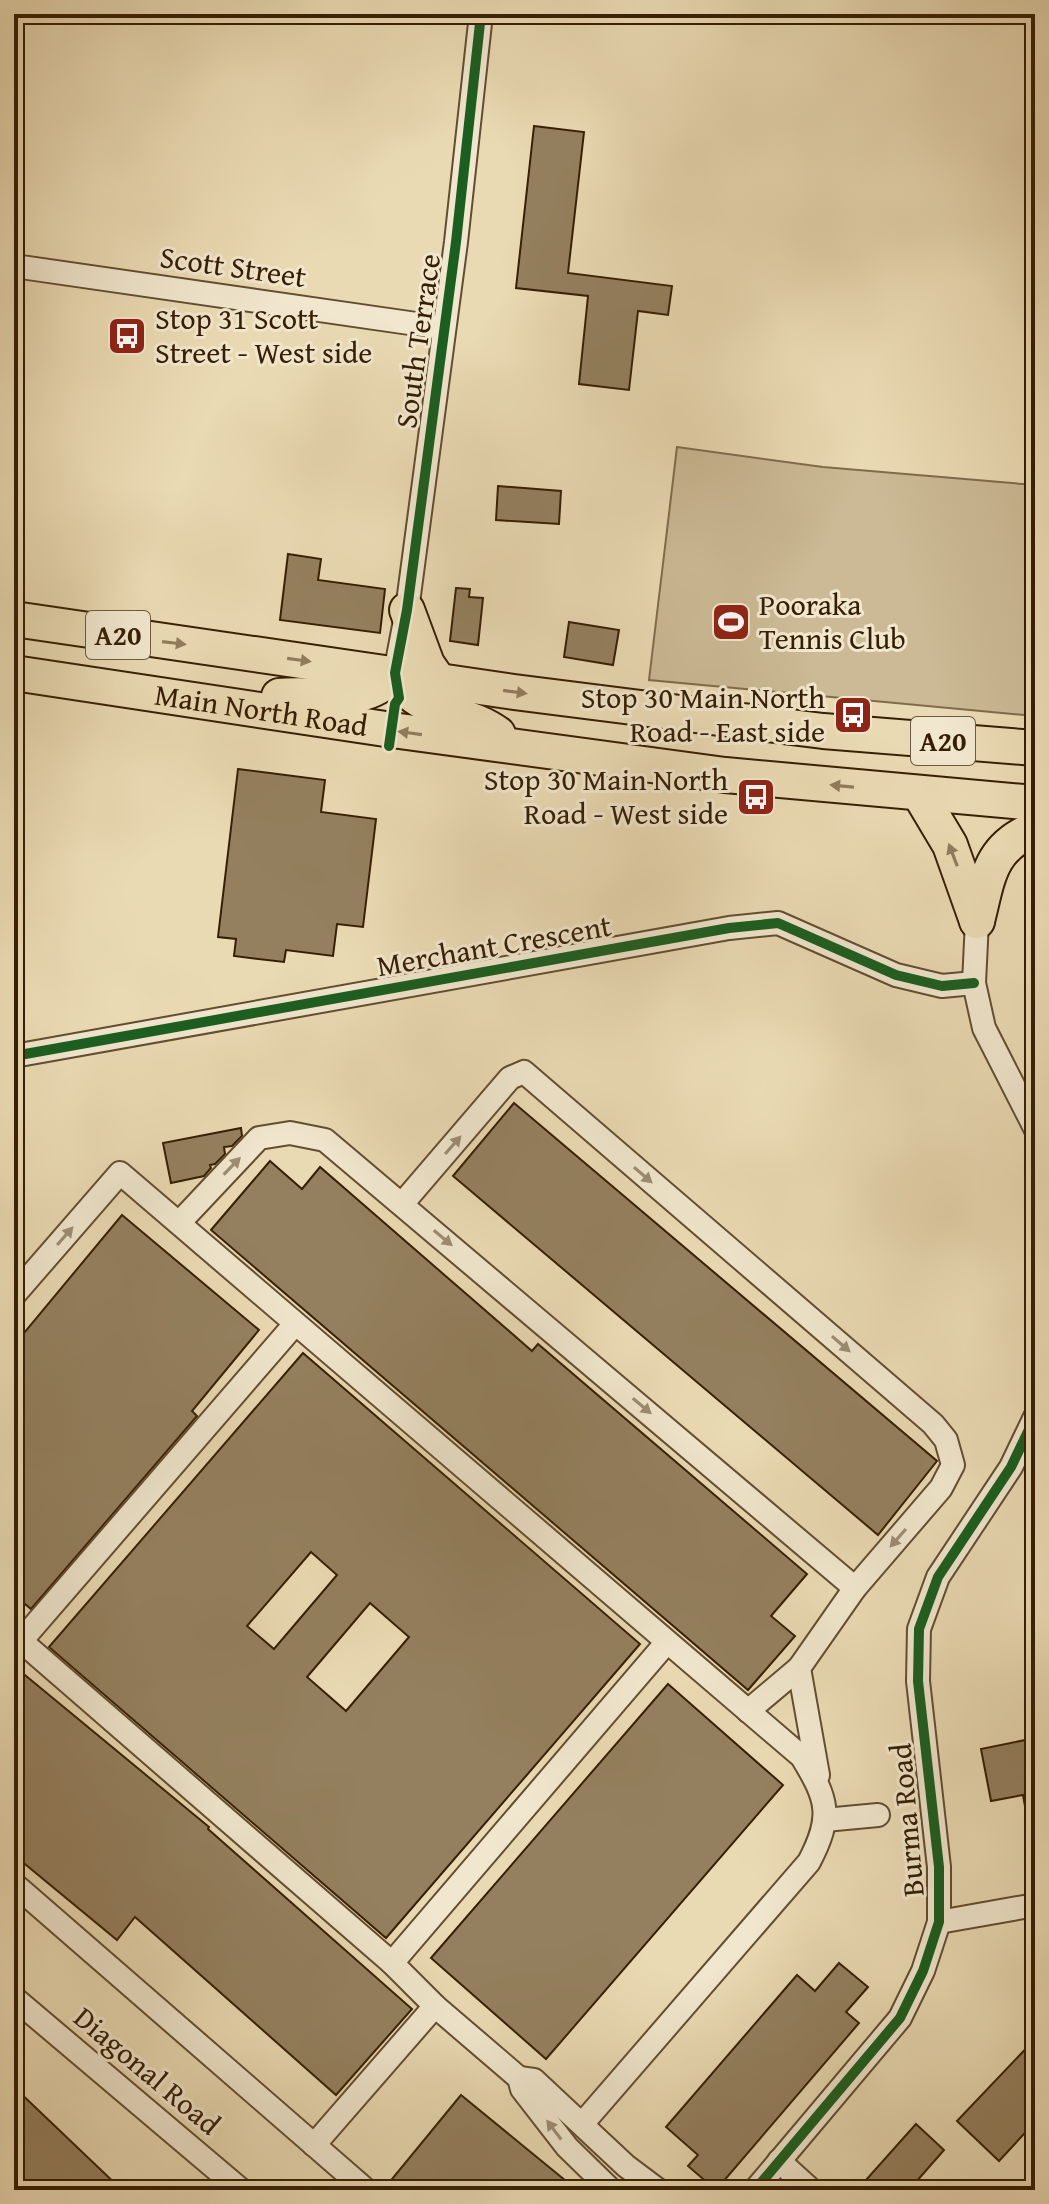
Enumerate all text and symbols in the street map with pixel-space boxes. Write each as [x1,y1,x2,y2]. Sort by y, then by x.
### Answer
street label: Scott Street [157,234,309,298]
street label: South Terrace [383,251,451,431]
place label: Stop 31 Scott Street - West side [155,296,372,374]
bus stop icon: Stop 31 Scott Street - West side [106,315,148,357]
place label: Pooraka Tennis Club [759,582,906,660]
sports icon: Pooraka Tennis Club [710,601,752,643]
road number: A20 [86,611,150,659]
one-way arrow [162,637,187,650]
one-way arrow [287,654,312,667]
street label: Main North Road [152,672,371,747]
place label: Stop 30 Main North Road - East side [581,675,825,753]
one-way arrow [503,686,528,699]
bus stop icon: Stop 30 Main North Road - East side [832,694,874,736]
road number: A20 [911,717,975,765]
one-way arrow [397,726,422,739]
place label: Stop 30 Main North Road - West side [484,757,728,835]
bus stop icon: Stop 30 Main North Road - West side [735,776,777,818]
one-way arrow [829,779,854,792]
one-way arrow [946,843,959,867]
street label: Merchant Crescent [373,903,615,987]
one-way arrow [444,1135,461,1155]
one-way arrow [222,1157,241,1176]
one-way arrow [633,1166,653,1183]
one-way arrow [56,1226,73,1246]
one-way arrow [433,1229,453,1246]
one-way arrow [830,1335,850,1352]
one-way arrow [632,1397,651,1415]
one-way arrow [890,1528,908,1547]
street label: Burma Road [877,1742,935,1899]
street label: Diagonal Road [65,1996,231,2145]
one-way arrow [546,2120,562,2140]

